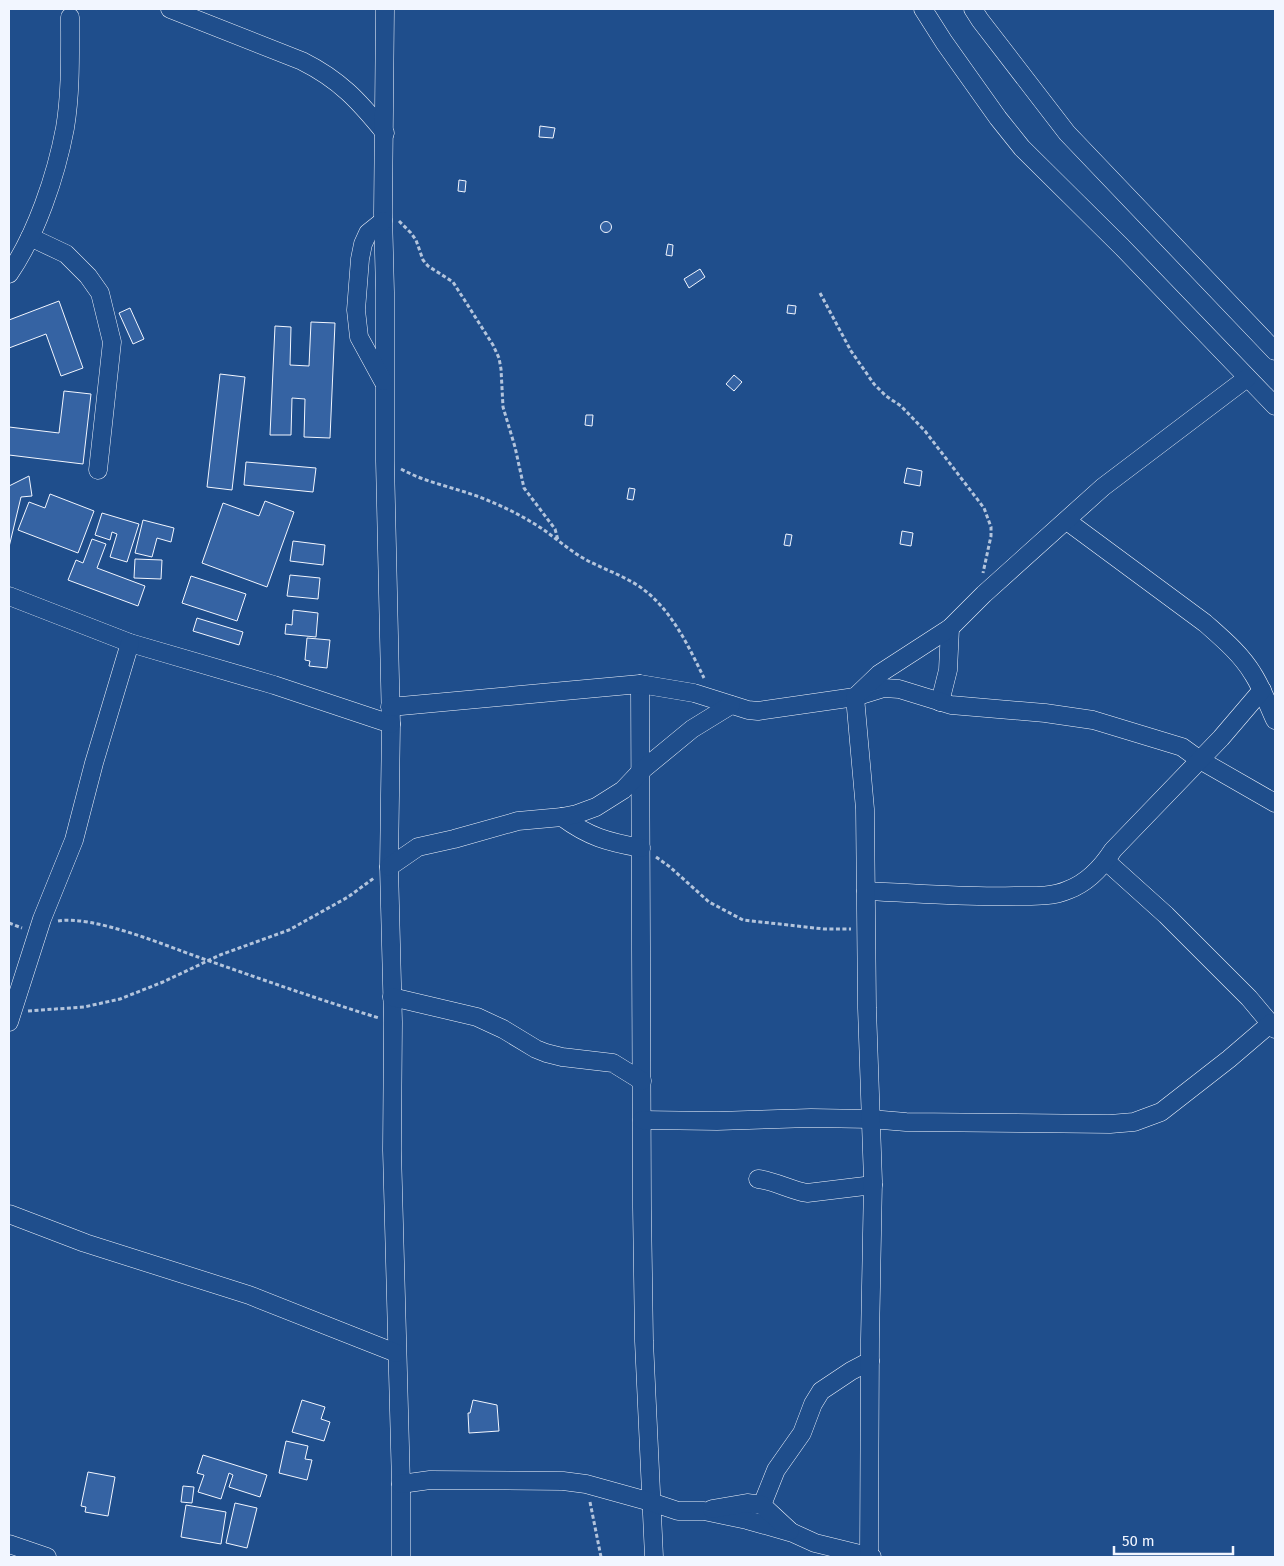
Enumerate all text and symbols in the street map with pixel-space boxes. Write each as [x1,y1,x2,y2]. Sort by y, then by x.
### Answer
scale bar [1114,1524,1233,1556]
text: 50 m [1122,1532,1155,1550]

